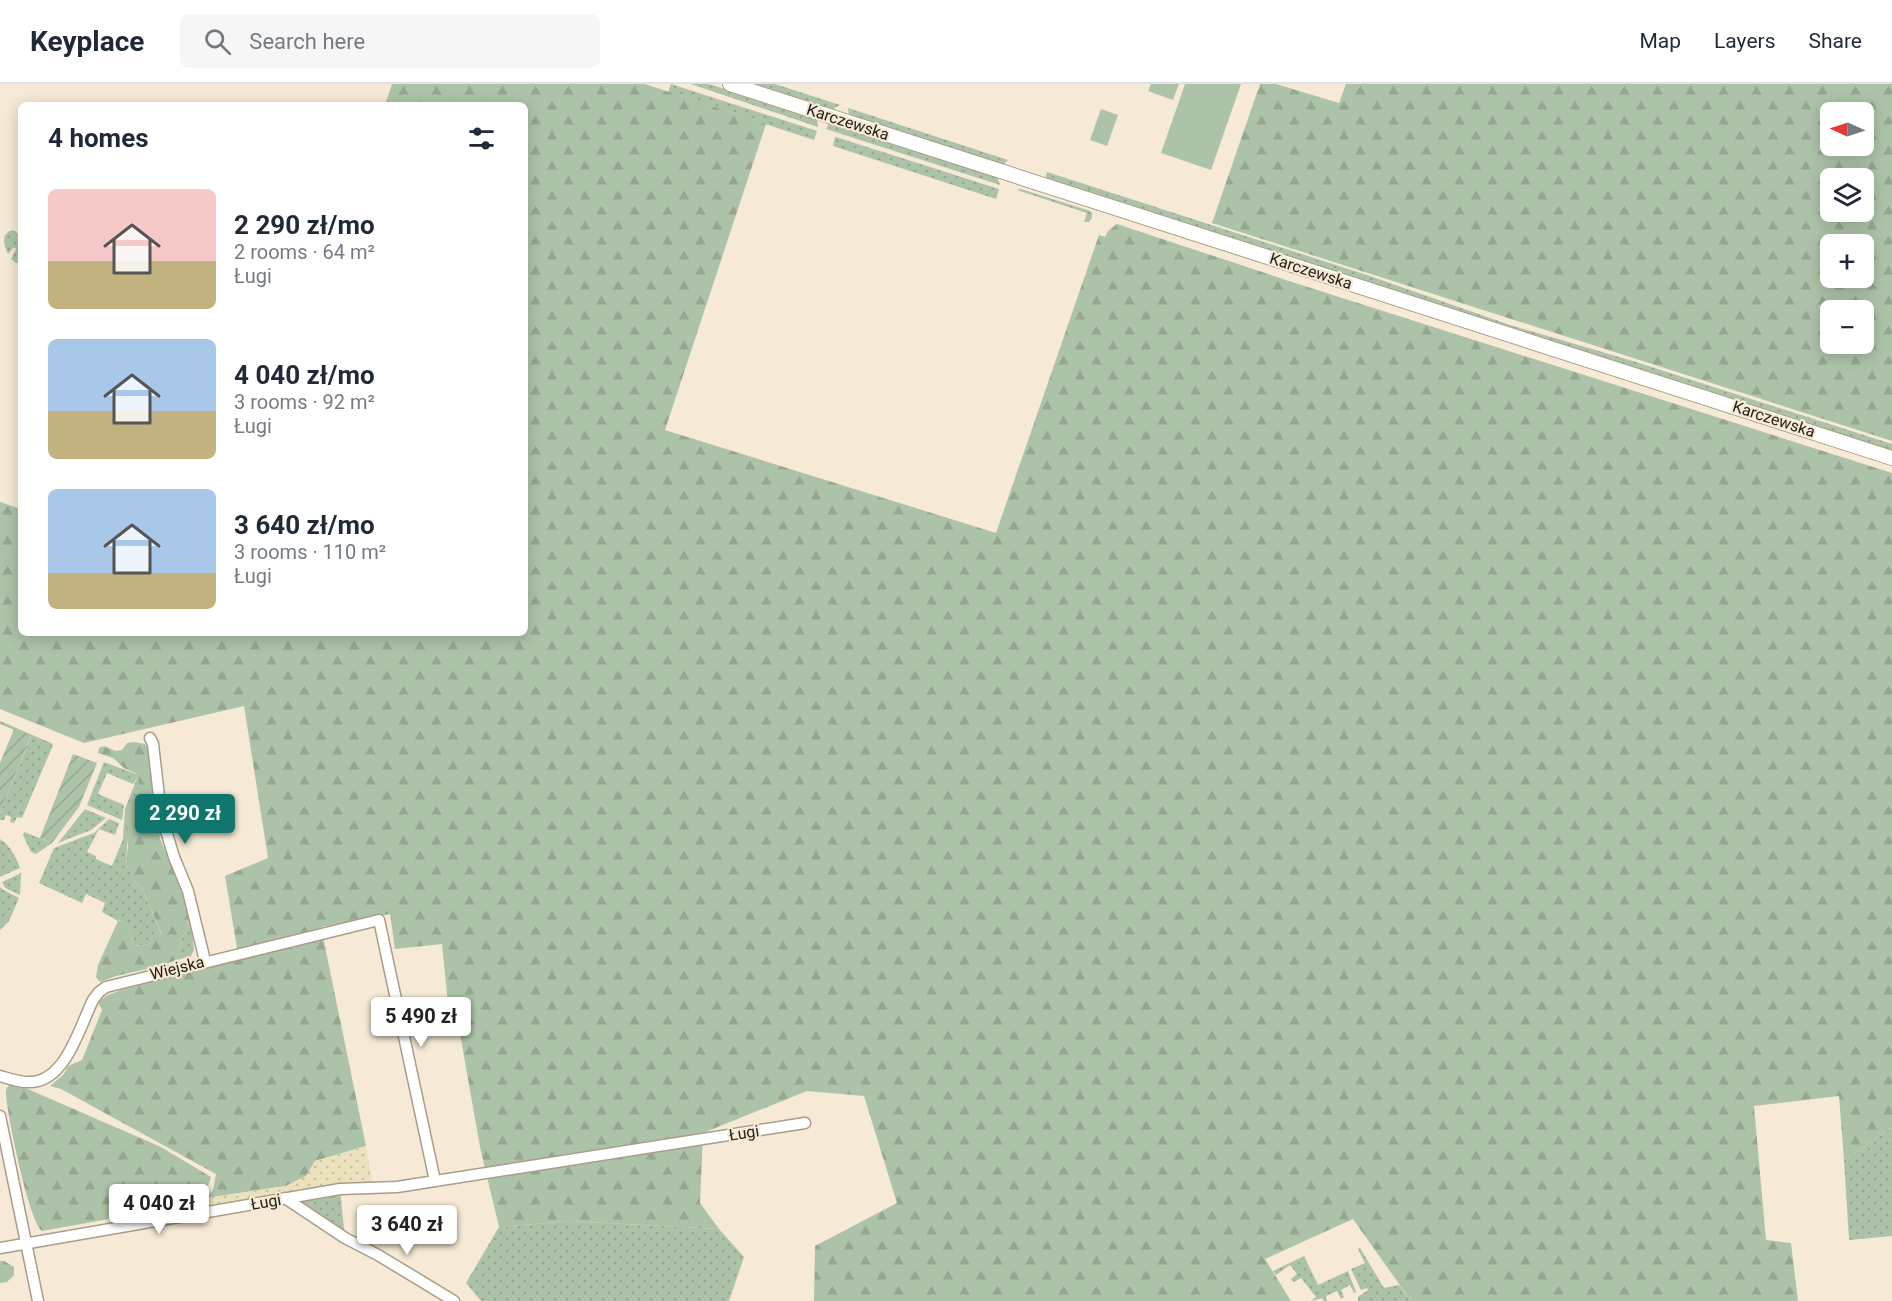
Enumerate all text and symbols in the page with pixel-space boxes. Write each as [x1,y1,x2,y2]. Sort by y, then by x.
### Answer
search box [180,14,600,68]
text: Keyplace [30,25,144,58]
icon: search [201,25,234,58]
text: Search here [249,29,365,54]
text: Map [1639,29,1681,53]
text: Layers [1714,29,1775,53]
text: Share [1808,29,1862,53]
street label: Karczewska [804,100,892,144]
north arrow [1820,102,1874,156]
map controls [1820,102,1874,354]
icon: filters [465,122,498,155]
text: 4 homes [48,123,149,153]
button: layers [1820,168,1874,222]
text: 2 290 zł/mo [234,210,375,240]
icon: home [96,213,168,285]
button: + [1820,234,1874,288]
text: 2 rooms · 64 m² [234,240,375,264]
street label: Karczewska [1267,249,1355,293]
text: Ługi [234,264,272,288]
button: − [1820,300,1874,354]
text: 4 040 zł/mo [234,360,375,390]
icon: home [96,363,168,435]
text: 3 rooms · 92 m² [234,390,375,414]
street label: Karczewska [1730,397,1818,441]
text: Ługi [234,414,272,438]
text: 3 640 zł/mo [234,510,375,540]
icon: home [96,513,168,585]
text: 3 rooms · 110 m² [234,540,386,564]
text: Ługi [234,564,272,588]
pin: 2 290 zł [123,794,247,845]
text: 2 290 zł [149,801,221,825]
street label: Wiejska [148,952,206,984]
pin: 5 490 zł [359,997,483,1048]
text: 5 490 zł [385,1004,457,1028]
street label: Ługi [728,1121,760,1145]
pin: 4 040 zł [97,1184,221,1235]
street label: Ługi [249,1190,283,1214]
text: 4 040 zł [123,1191,195,1215]
pin: 3 640 zł [345,1205,469,1256]
text: 3 640 zł [371,1212,443,1236]

